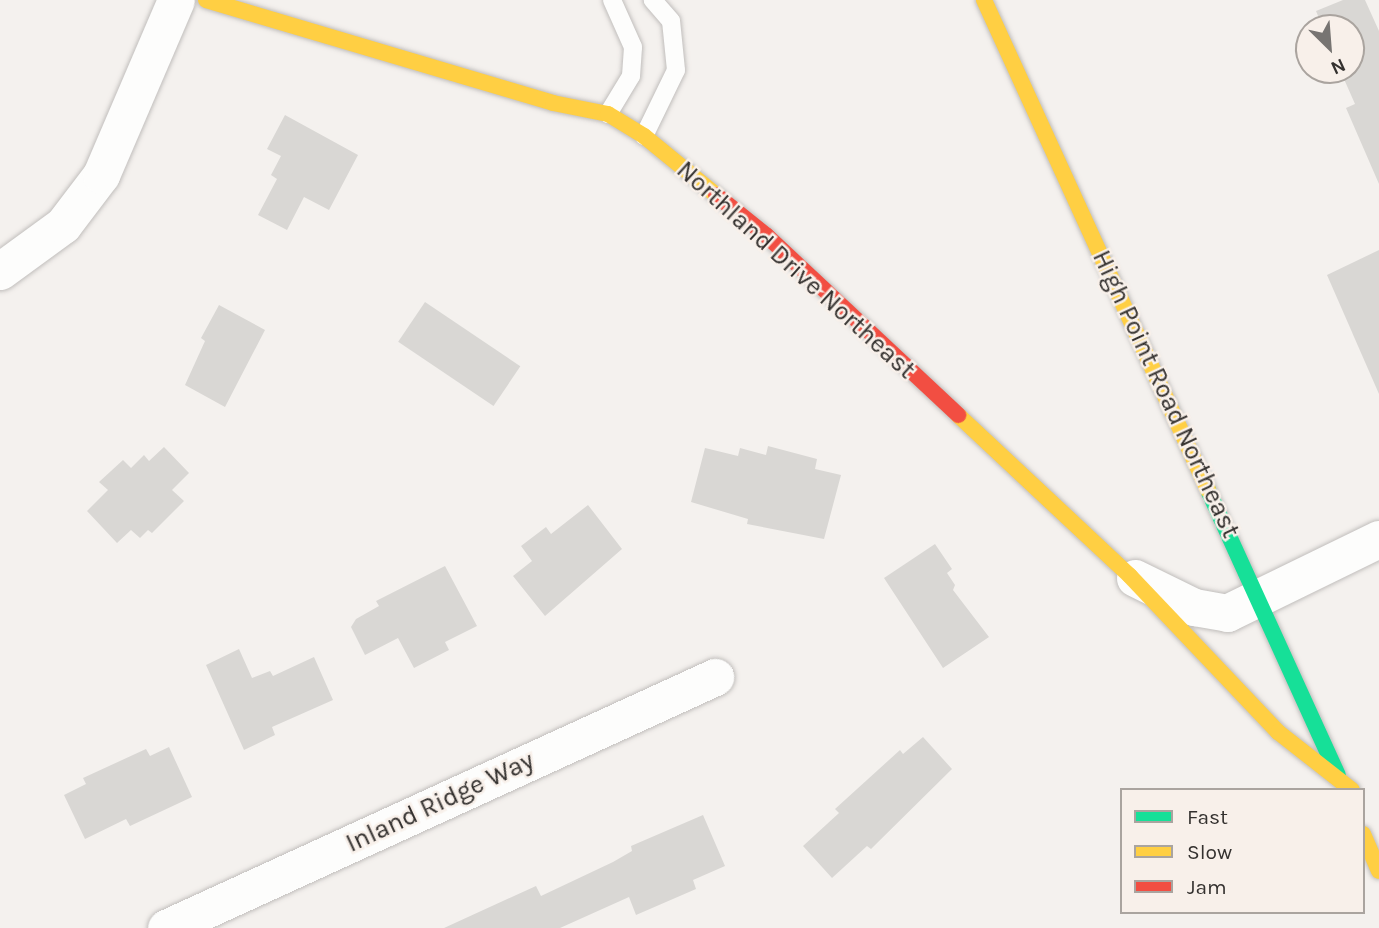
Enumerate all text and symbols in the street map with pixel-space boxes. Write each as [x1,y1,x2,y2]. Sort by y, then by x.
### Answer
north arrow [1295,14,1365,84]
text: N [1327,53,1349,79]
street label: Northland Drive Northeast [670,154,922,386]
street label: High Point Road Northeast [1086,245,1246,543]
street label: Inland Ridge Way [341,745,539,859]
legend [1120,788,1365,914]
text: Fast [1187,805,1228,829]
text: Slow [1187,840,1232,864]
text: Jam [1187,875,1227,899]

